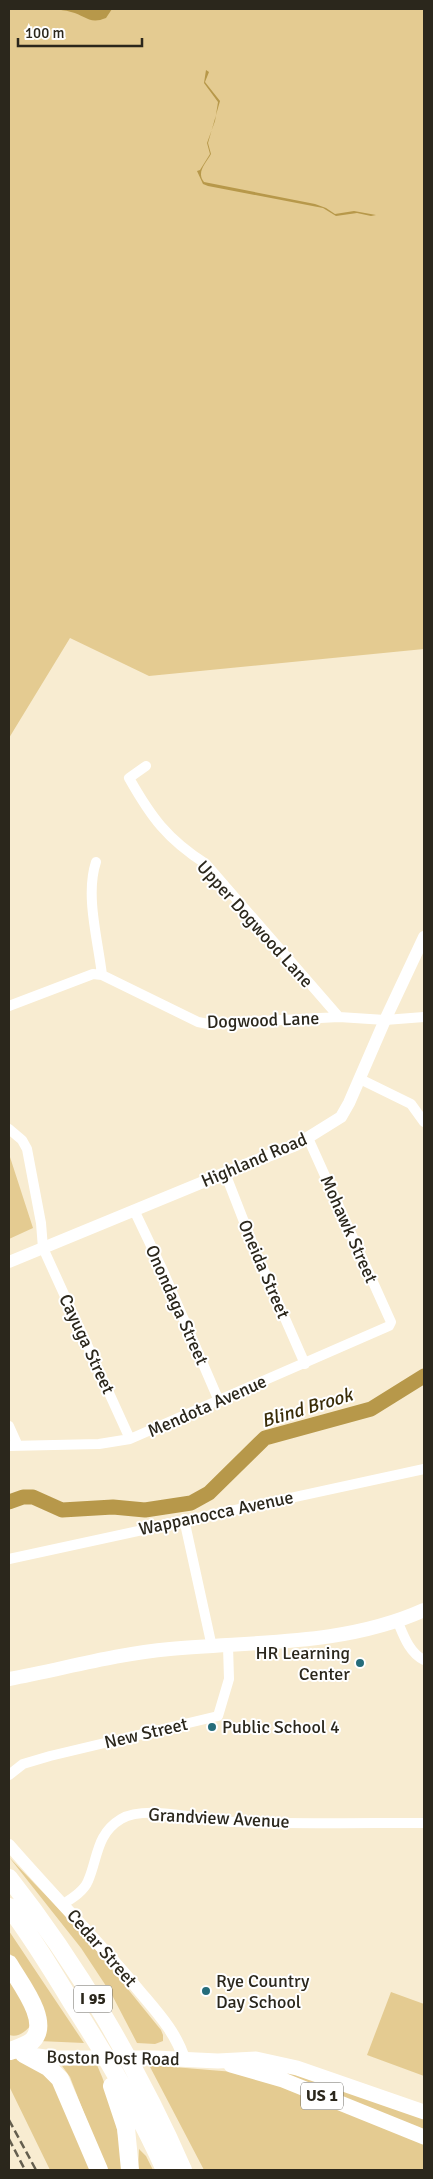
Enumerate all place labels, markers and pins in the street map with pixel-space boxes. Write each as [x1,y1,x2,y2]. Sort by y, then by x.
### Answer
place label: HR Learning Center [255,1642,350,1685]
marker: HR Learning Center [354,1657,366,1669]
place label: Public School 4 [222,1716,340,1738]
marker: Public School 4 [206,1721,218,1733]
place label: Rye Country Day School [216,1970,310,2013]
marker: Rye Country Day School [200,1985,212,1997]

